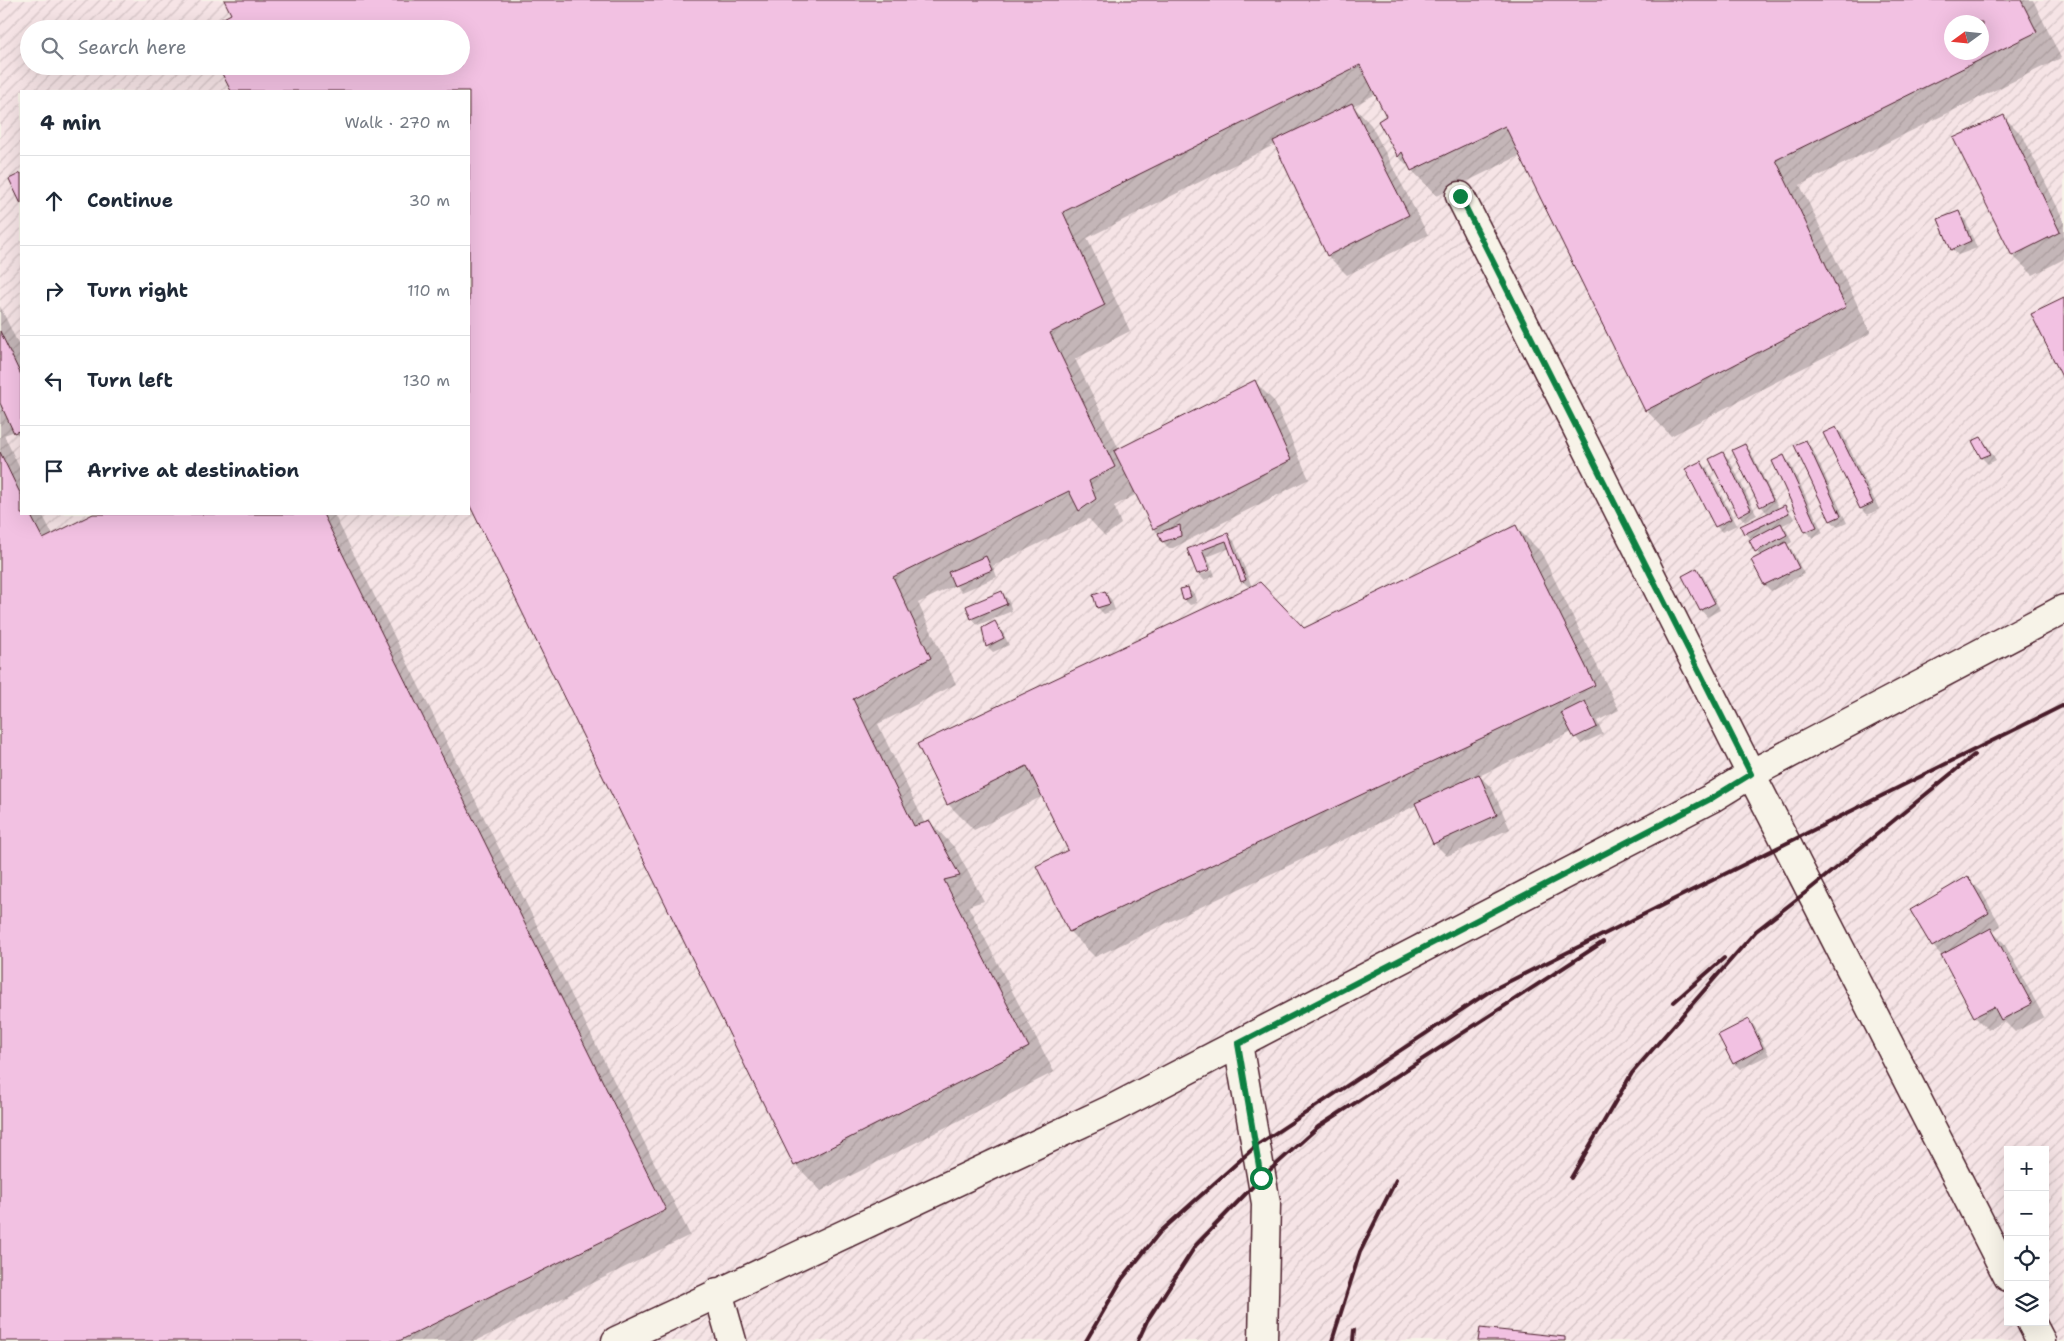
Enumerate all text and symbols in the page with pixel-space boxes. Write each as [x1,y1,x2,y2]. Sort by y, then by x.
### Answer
north arrow [1944,15,1989,60]
search box [20,20,470,75]
icon: search [38,34,66,62]
text: Search here [78,35,187,60]
text: 4 min [40,109,101,137]
text: Walk · 270 m [345,112,450,133]
route end [1449,185,1472,208]
icon: ahead [40,187,68,215]
text: Continue [87,188,173,213]
text: 30 m [409,190,450,211]
icon: right [40,277,68,305]
text: Turn right [87,278,188,303]
text: 110 m [407,280,450,301]
icon: left [40,367,68,395]
text: Turn left [87,368,173,393]
text: 130 m [403,370,450,391]
icon: arrive [40,457,68,485]
text: Arrive at destination [87,458,299,483]
map controls [2004,1146,2049,1326]
button: + [2004,1146,2049,1191]
route start [1250,1167,1273,1190]
button: − [2004,1191,2049,1236]
button: locate [2004,1236,2049,1281]
button: layers [2004,1281,2049,1326]

